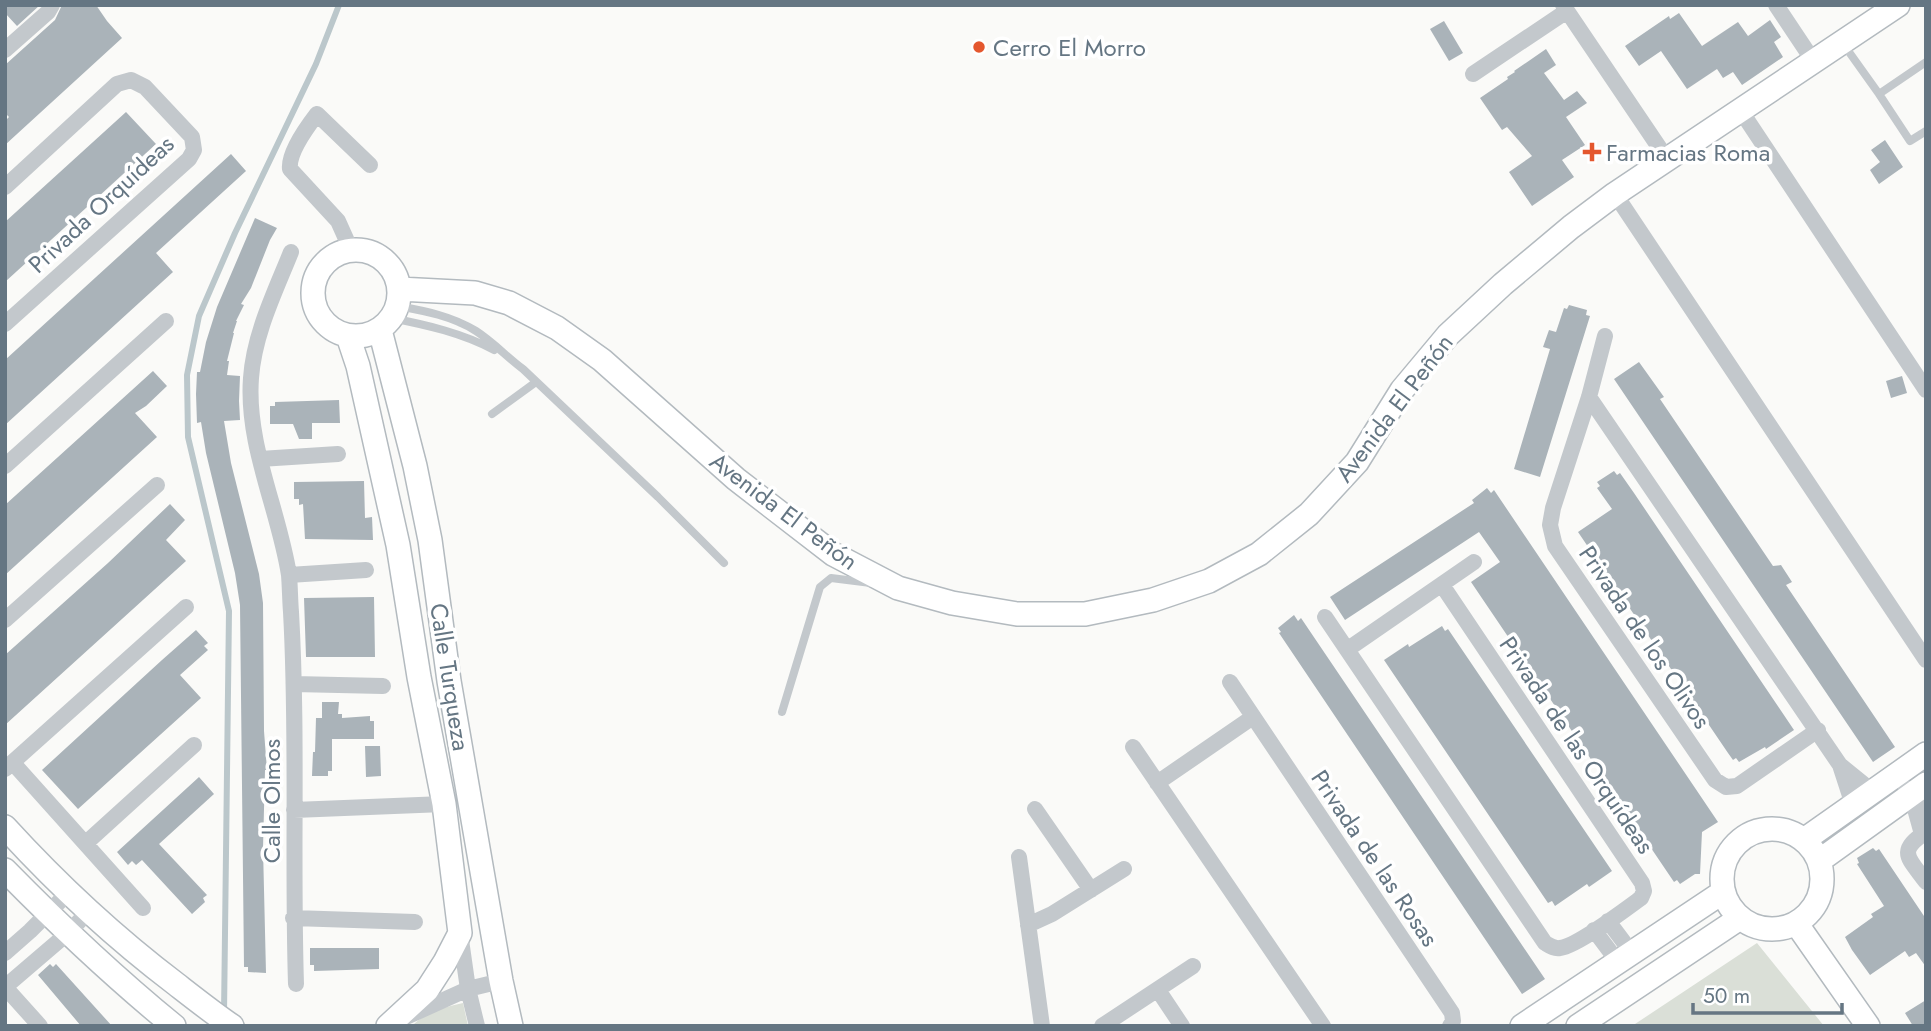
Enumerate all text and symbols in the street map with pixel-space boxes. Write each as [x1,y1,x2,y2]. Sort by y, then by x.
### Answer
place label: Cerro El Morro [993,30,1146,65]
marker: Cerro El Morro [971,39,987,55]
street label: Privada Orquídeas [20,127,182,281]
place label: Farmacias Roma [1606,135,1770,170]
marker: Farmacias Roma [1584,144,1600,160]
street label: Avenida El Peñón [1327,327,1461,489]
street label: Avenida El Peñón [703,444,865,578]
street label: Privada de los Olivos [1571,538,1719,736]
street label: Calle Turqueza [421,601,479,753]
street label: Privada de las Orquídeas [1491,629,1663,861]
street label: Calle Olmos [254,739,289,863]
street label: Privada de las Rosas [1303,763,1447,953]
scale bar [1693,972,1842,1016]
text: 50 m [1703,981,1750,1011]

